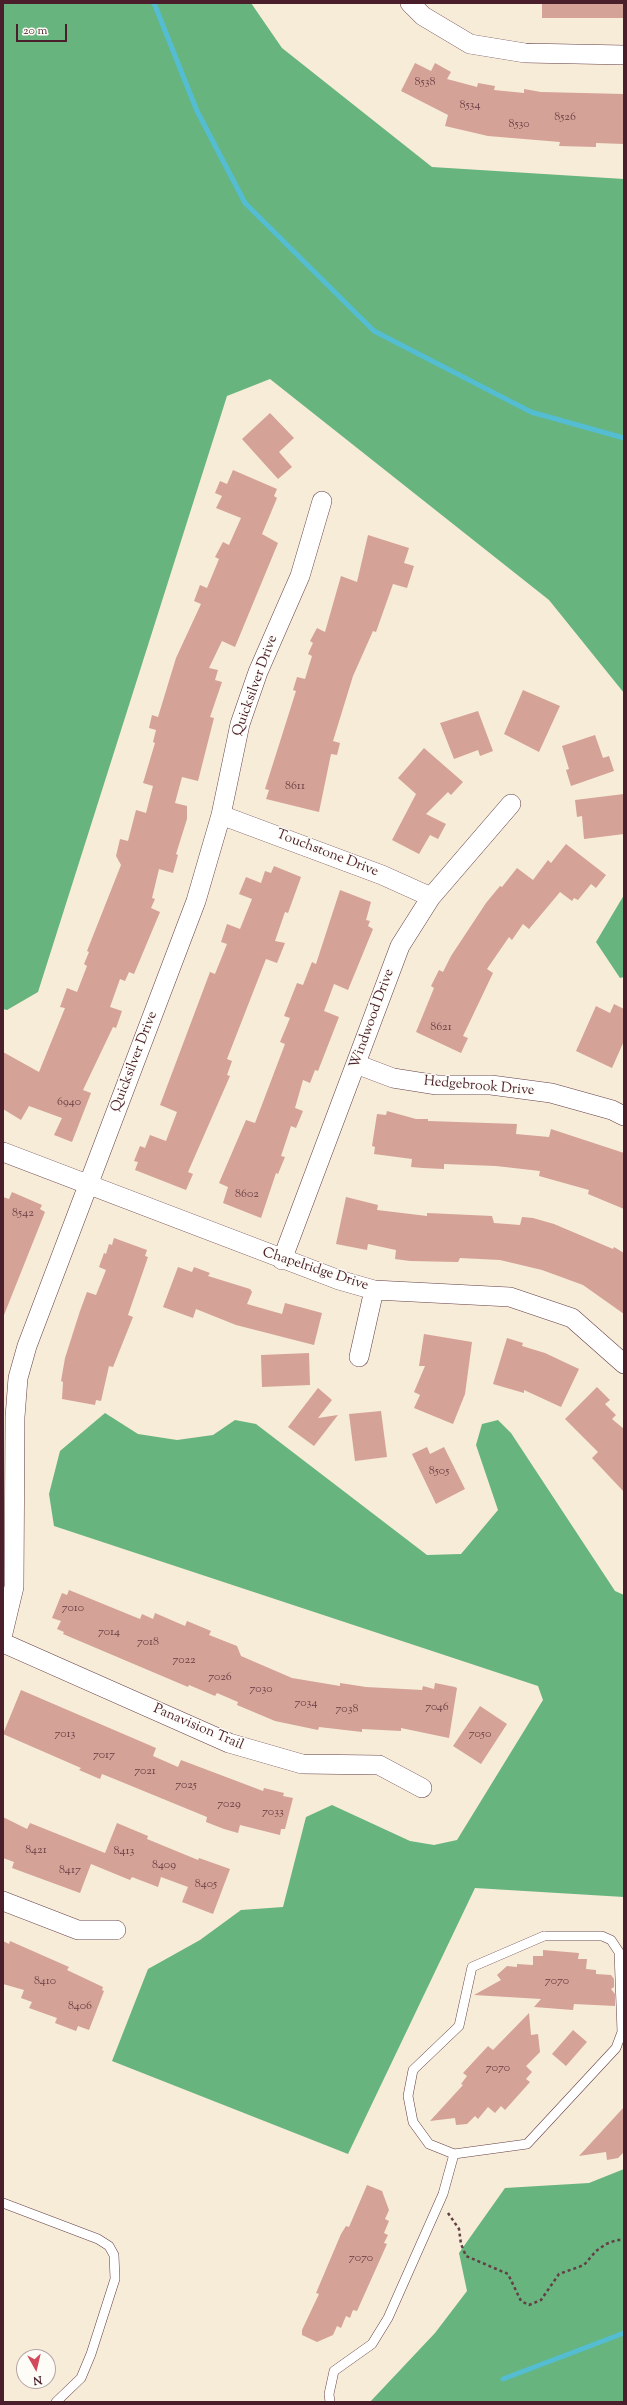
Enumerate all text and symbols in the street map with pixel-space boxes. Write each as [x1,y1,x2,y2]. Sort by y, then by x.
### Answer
scale bar [18,16,69,42]
text: 20 m [23,22,47,40]
house number: 8538 [415,76,435,90]
house number: 8534 [460,99,480,113]
house number: 8526 [554,111,576,125]
house number: 8530 [508,118,530,132]
street label: Quicksilver Drive [230,633,282,739]
house number: 8611 [285,780,305,794]
street label: Touchstone Drive [274,827,380,881]
street label: Windwood Drive [347,967,399,1071]
street label: Quicksilver Drive [108,1009,162,1115]
house number: 8621 [430,1021,452,1035]
street label: Hedgebrook Drive [423,1074,535,1100]
house number: 6940 [57,1096,81,1110]
house number: 8602 [235,1188,259,1202]
house number: 8542 [12,1207,34,1221]
street label: Chapelridge Drive [260,1245,370,1295]
house number: 8505 [429,1465,449,1479]
house number: 7010 [62,1602,84,1616]
house number: 7014 [98,1626,120,1640]
house number: 7018 [137,1636,159,1650]
house number: 7022 [172,1654,196,1668]
house number: 7026 [208,1671,232,1685]
house number: 7030 [249,1683,273,1697]
house number: 7034 [294,1697,318,1711]
street label: Panavision Trail [150,1701,246,1755]
house number: 7046 [425,1701,449,1715]
house number: 7038 [336,1703,358,1717]
house number: 7013 [55,1728,75,1742]
house number: 7050 [469,1728,491,1742]
house number: 7017 [93,1749,115,1763]
house number: 7021 [134,1765,156,1779]
house number: 7025 [175,1779,197,1793]
house number: 7029 [217,1798,241,1812]
house number: 7033 [262,1806,284,1820]
house number: 8421 [25,1844,47,1858]
house number: 8413 [114,1845,134,1859]
house number: 8409 [152,1859,176,1873]
house number: 8417 [59,1864,81,1878]
house number: 8405 [195,1878,217,1892]
house number: 8410 [34,1975,56,1989]
house number: 7070 [545,1975,569,1989]
house number: 8406 [68,2000,92,2014]
house number: 7070 [486,2062,510,2076]
house number: 7070 [349,2252,373,2266]
north arrow [16,2349,56,2389]
text: N [32,2371,43,2388]

